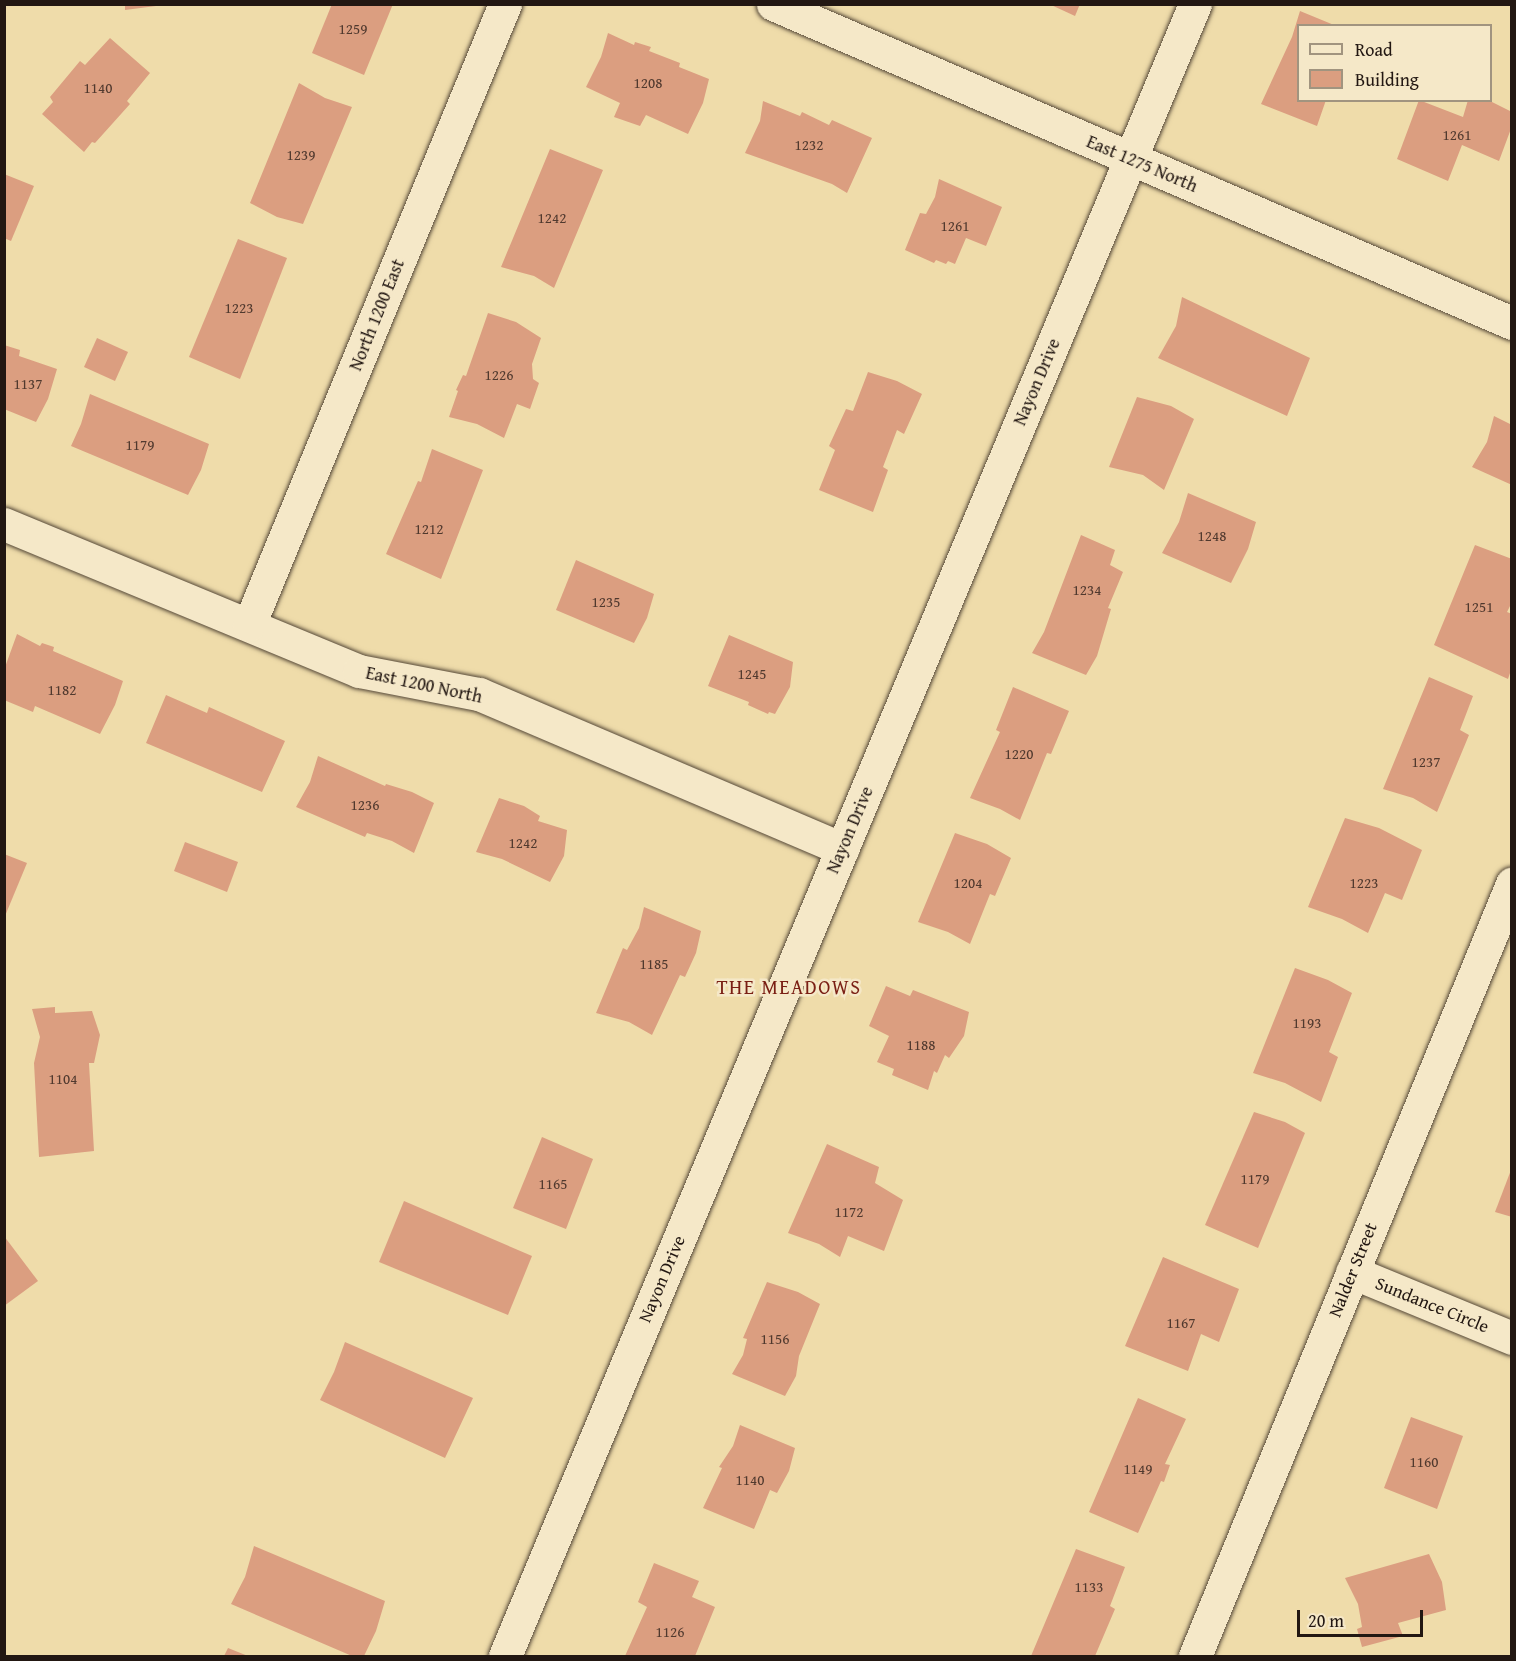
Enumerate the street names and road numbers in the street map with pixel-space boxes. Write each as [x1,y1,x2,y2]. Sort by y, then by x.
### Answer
street label: East 1275 North [1083,131,1201,197]
street label: North 1200 East [345,256,409,374]
street label: Nayon Drive [1009,335,1065,429]
street label: East 1200 North [364,662,484,708]
street label: Nayon Drive [822,783,878,877]
street label: Nalder Street [1324,1219,1382,1321]
street label: Nayon Drive [634,1232,690,1326]
street label: Sundance Circle [1372,1272,1492,1338]

